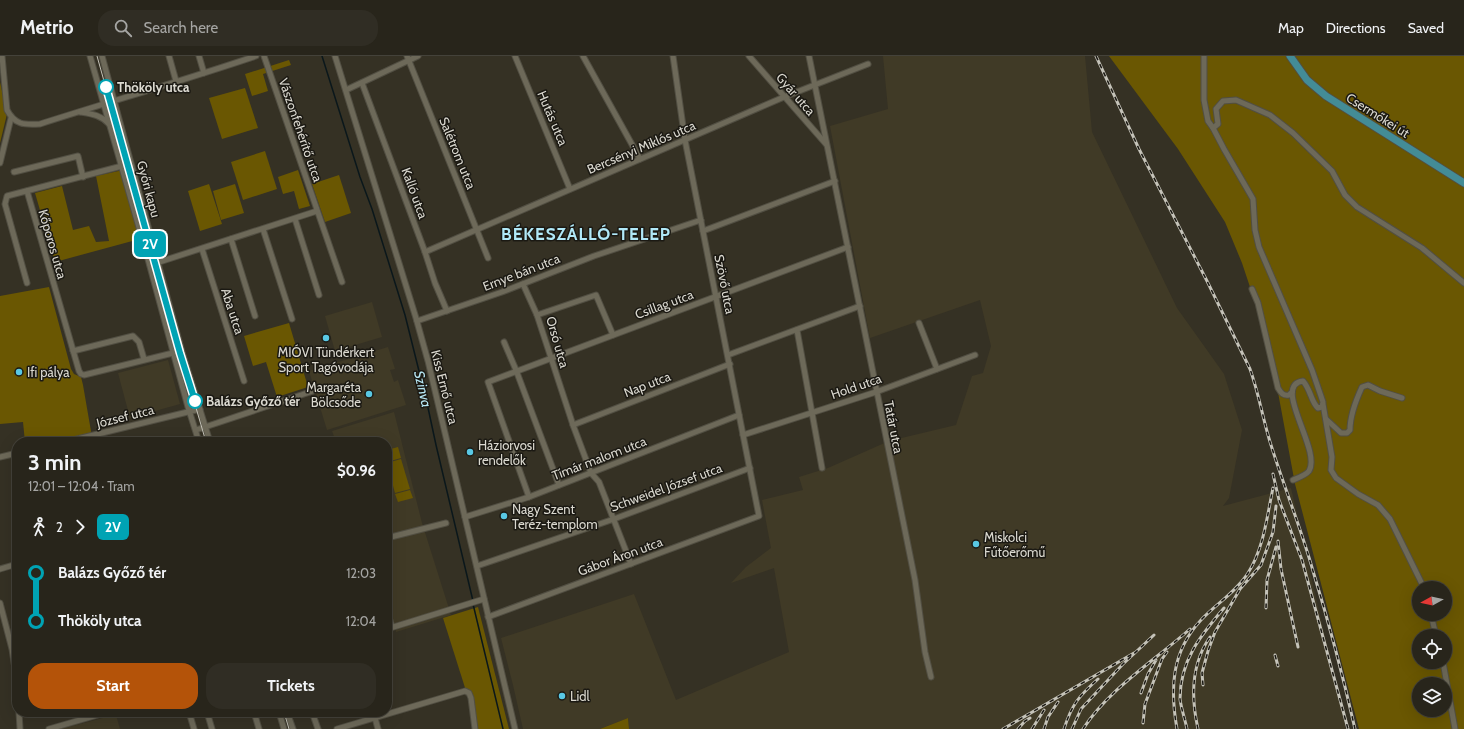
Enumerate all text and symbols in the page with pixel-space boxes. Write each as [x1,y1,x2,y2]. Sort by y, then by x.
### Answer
search box [98,10,378,46]
text: Metrio [20,16,74,39]
icon: search [112,17,134,39]
text: Search here [144,19,218,37]
text: Map [1278,19,1304,37]
text: Directions [1326,19,1386,37]
text: Saved [1408,19,1444,37]
street label: Gyár utca [773,69,819,119]
street label: Vászonfehérítő utca [276,76,326,185]
marker: Thököly utca [98,79,114,95]
place label: Thököly utca [117,79,190,95]
street label: Hutás utca [534,88,572,149]
street label: Csermőkei út [1343,89,1413,141]
street label: Salétrom utca [436,115,480,192]
street label: Bercsényi Miklós utca [584,117,698,177]
street label: Győri kapu [134,159,164,219]
street label: Kalló utca [398,165,432,221]
street label: Kőporos utca [35,207,71,281]
district label: BÉKESZÁLLÓ-TELEP [501,224,671,244]
line badge: 2V [132,231,168,257]
text: 2V [142,235,158,253]
street label: Ernye bán utca [480,250,562,294]
street label: Szövő utca [711,253,739,316]
street label: Aba utca [218,286,248,337]
street label: Csillag utca [633,286,696,322]
street label: Orsó utca [543,314,573,370]
marker: MIÓVI Tündérkert Sport Tagóvodája [321,333,331,343]
place label: MIÓVI Tündérkert Sport Tagóvodája [278,344,375,376]
street label: Kiss Ernő utca [428,348,462,427]
place label: Ifi pálya [27,364,70,380]
marker: Ifi pálya [14,367,24,377]
street label: Nap utca [621,368,673,400]
water label: Szinva [410,369,436,409]
street label: Hold utca [829,370,884,402]
place label: Margaréta Bölcsőde [306,379,362,410]
marker: Margaréta Bölcsőde [364,389,374,399]
marker: Balázs Győző tér [187,393,203,409]
place label: Balázs Győző tér [206,393,301,409]
street label: Tatár utca [881,399,907,455]
street label: József utca [94,401,156,431]
street label: Tímár malom utca [550,432,649,483]
place label: Háziorvosi rendelők [478,437,535,468]
marker: Háziorvosi rendelők [465,447,475,457]
text: 3 min [28,449,81,476]
street label: Schweidel József utca [608,459,725,515]
text: $0.96 [337,462,376,480]
text: 12:01 – 12:04 · Tram [28,478,135,494]
place label: Nagy Szent Teréz-templom [512,501,598,532]
marker: Nagy Szent Teréz-templom [499,511,509,521]
icon: walk [28,516,50,538]
icon: forward [69,516,91,538]
text: 2V [105,518,121,536]
text: 2 [56,519,63,535]
place label: Miskolci Fűtőerőmű [984,529,1045,560]
street label: Gábor Áron utca [575,532,665,579]
marker: Miskolci Fűtőerőmű [971,539,981,549]
text: Balázs Győző tér [58,564,166,582]
text: 12:03 [346,565,376,581]
north arrow [1412,581,1452,621]
map controls [1412,581,1452,717]
text: Thököly utca [58,612,142,630]
text: 12:04 [346,613,376,629]
button: locate [1412,629,1452,669]
button: Start [28,663,198,709]
button: Tickets [206,663,376,709]
button: layers [1412,677,1452,717]
place label: Lidl [570,688,590,704]
marker: Lidl [557,691,567,701]

